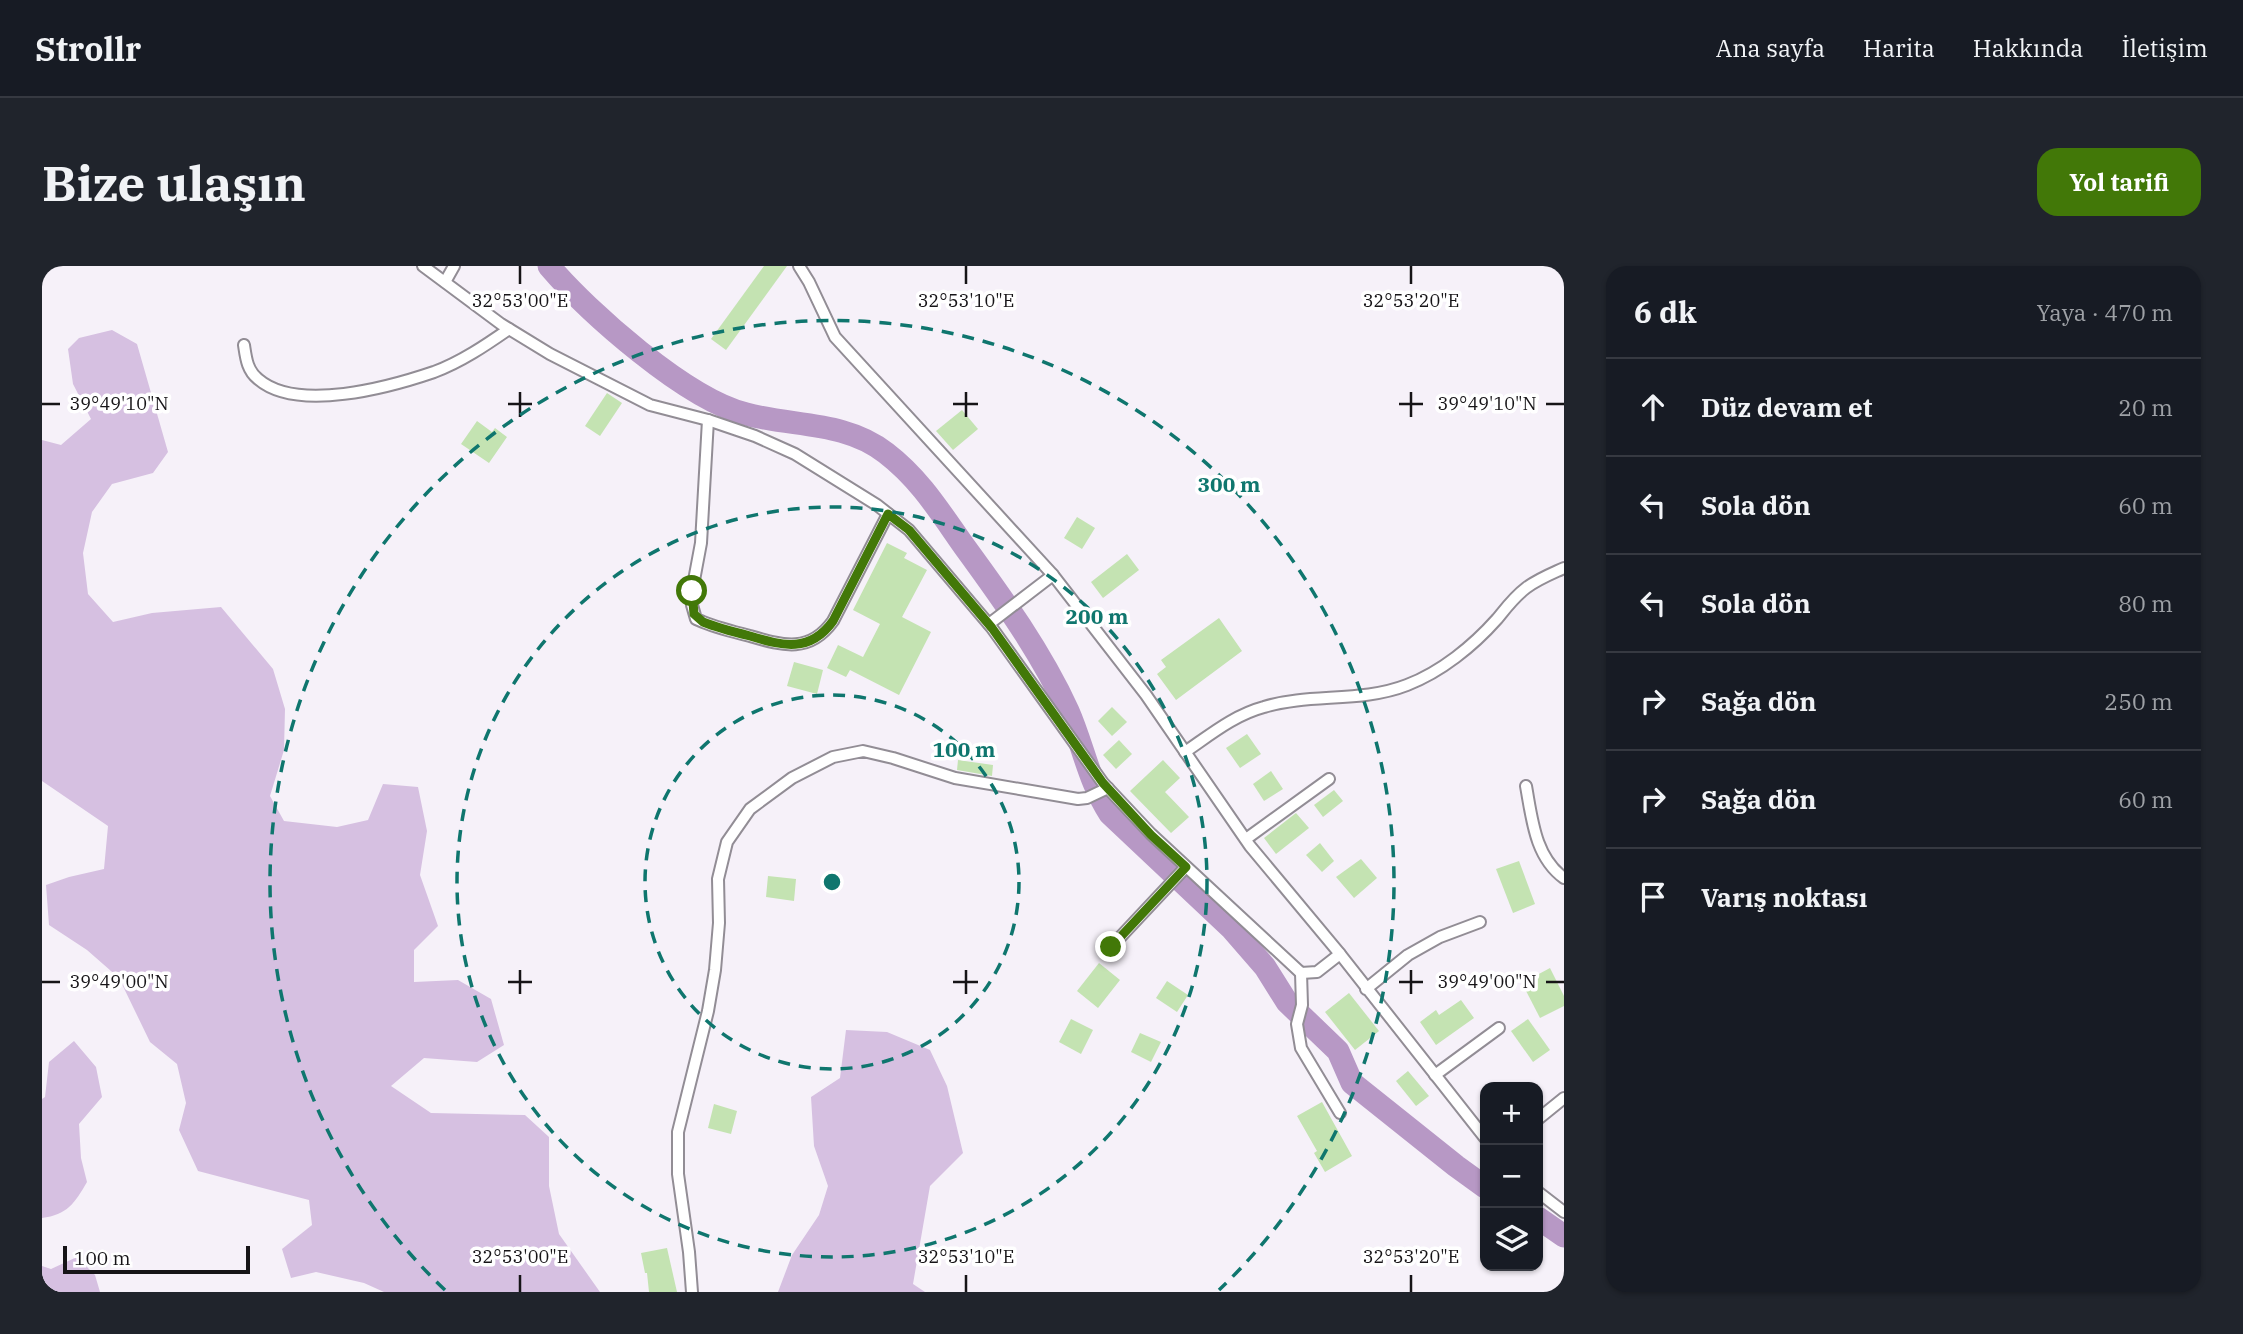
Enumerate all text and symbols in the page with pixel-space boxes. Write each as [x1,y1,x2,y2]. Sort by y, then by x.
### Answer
text: Strollr [35,27,141,70]
text: Ana sayfa [1716,32,1825,64]
text: Harita [1863,32,1935,64]
text: Hakkında [1973,32,2083,64]
text: İletişim [2121,32,2208,64]
button: Yol tarifi [2037,148,2201,216]
text: Bize ulaşın [42,151,306,214]
text: 32°53'00"E [472,289,568,312]
text: 32°53'10"E [918,289,1014,312]
text: 32°53'20"E [1363,289,1459,312]
text: 6 dk [1634,292,1697,331]
text: Yaya · 470 m [2036,297,2173,327]
icon: ahead [1634,388,1672,426]
text: Düz devam et [1701,390,1872,424]
text: 39°49'10"N [70,392,169,415]
text: 39°49'10"N [1438,392,1537,415]
text: 20 m [2118,392,2173,422]
text: 300 m [1197,470,1261,498]
icon: left [1634,486,1672,524]
text: Sola dön [1701,488,1811,522]
text: 60 m [2118,490,2173,520]
route start [676,575,707,606]
icon: left [1634,584,1672,622]
text: Sola dön [1701,586,1811,620]
text: 80 m [2118,588,2173,618]
text: 200 m [1065,602,1129,630]
icon: right [1634,682,1672,720]
text: Sağa dön [1701,684,1817,718]
text: 250 m [2104,686,2173,716]
text: 100 m [932,735,996,763]
icon: right [1634,780,1672,818]
text: Sağa dön [1701,782,1817,816]
text: 60 m [2118,784,2173,814]
centre of rings [820,870,844,894]
icon: arrive [1634,878,1672,916]
text: Varış noktası [1701,880,1867,914]
route end [1095,931,1126,962]
text: 39°49'00"N [70,970,169,993]
text: 39°49'00"N [1438,970,1537,993]
map controls [1480,1082,1543,1271]
button: + [1480,1082,1543,1145]
button: − [1480,1145,1543,1208]
button: layers [1480,1208,1543,1271]
scale bar [63,1243,250,1275]
text: 32°53'00"E [472,1245,568,1268]
text: 32°53'10"E [918,1245,1014,1268]
text: 32°53'20"E [1363,1245,1459,1268]
text: 100 m [74,1246,131,1270]

